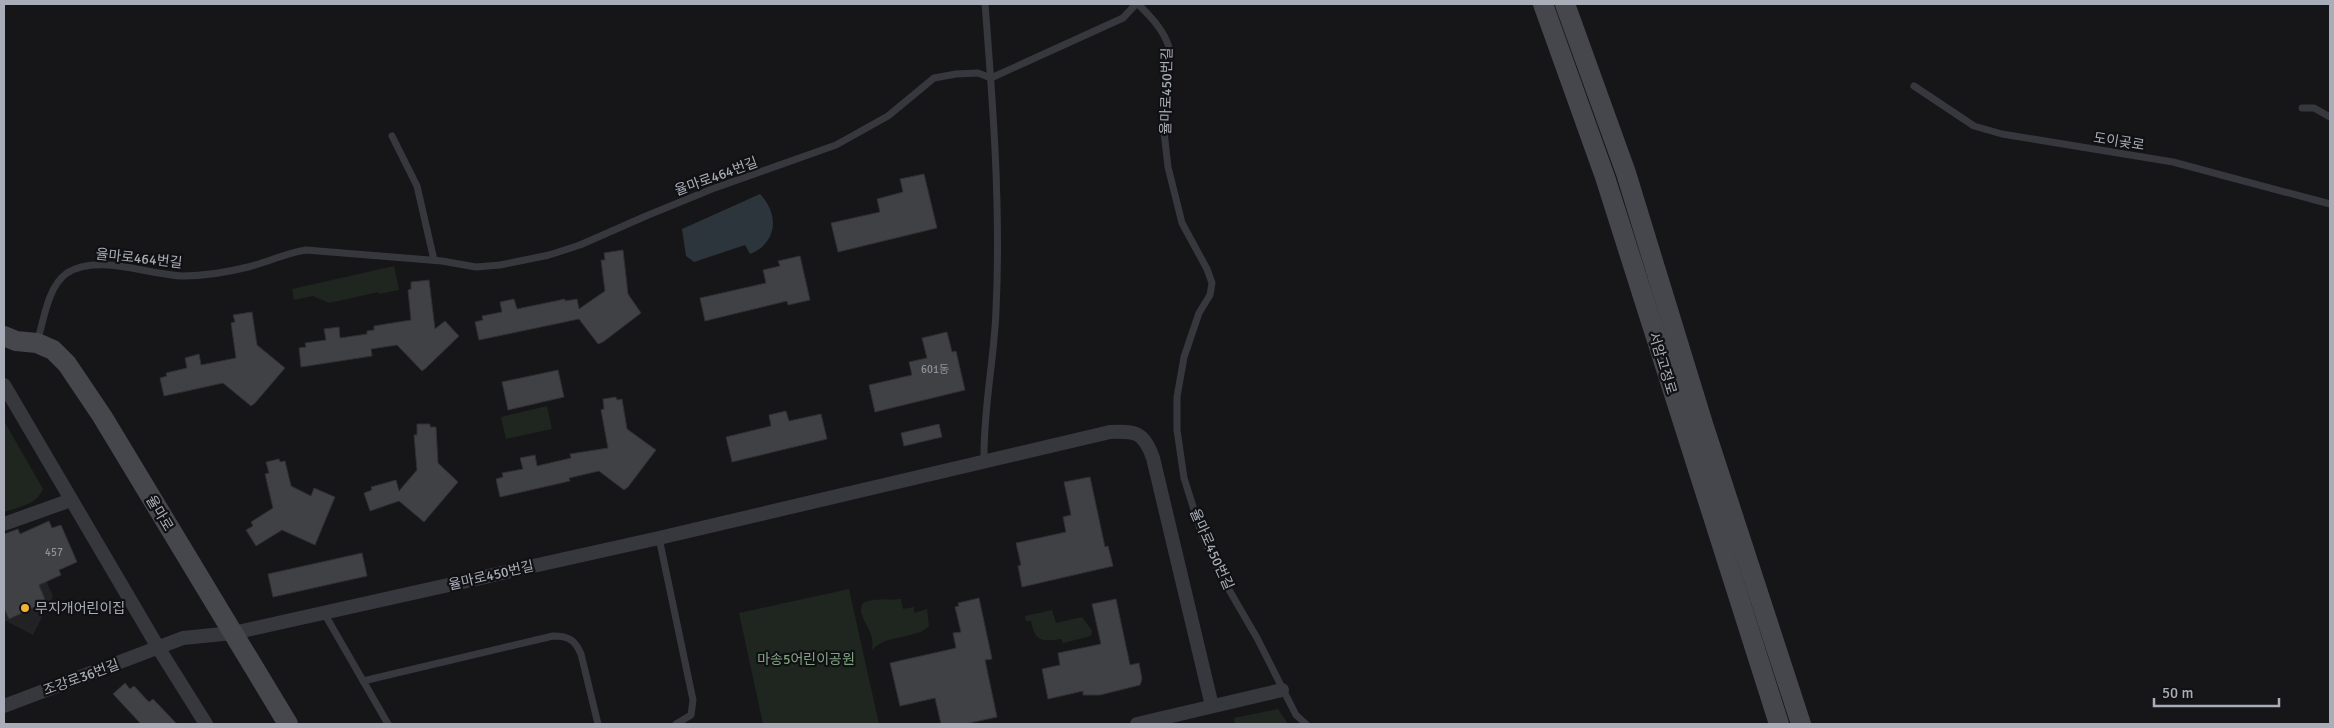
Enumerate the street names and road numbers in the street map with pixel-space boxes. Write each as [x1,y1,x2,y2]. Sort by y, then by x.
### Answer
street label: 율마로450번길 [1157,47,1176,135]
street label: 도이곶로 [2092,129,2146,154]
street label: 율마로464번길 [672,154,760,199]
street label: 율마로464번길 [95,245,183,272]
street label: 서암고정로 [1645,330,1680,397]
street label: 율마로 [142,492,177,534]
street label: 율마로450번길 [1186,506,1237,592]
street label: 율마로450번길 [447,557,535,594]
street label: 조강로36번길 [41,656,121,699]

